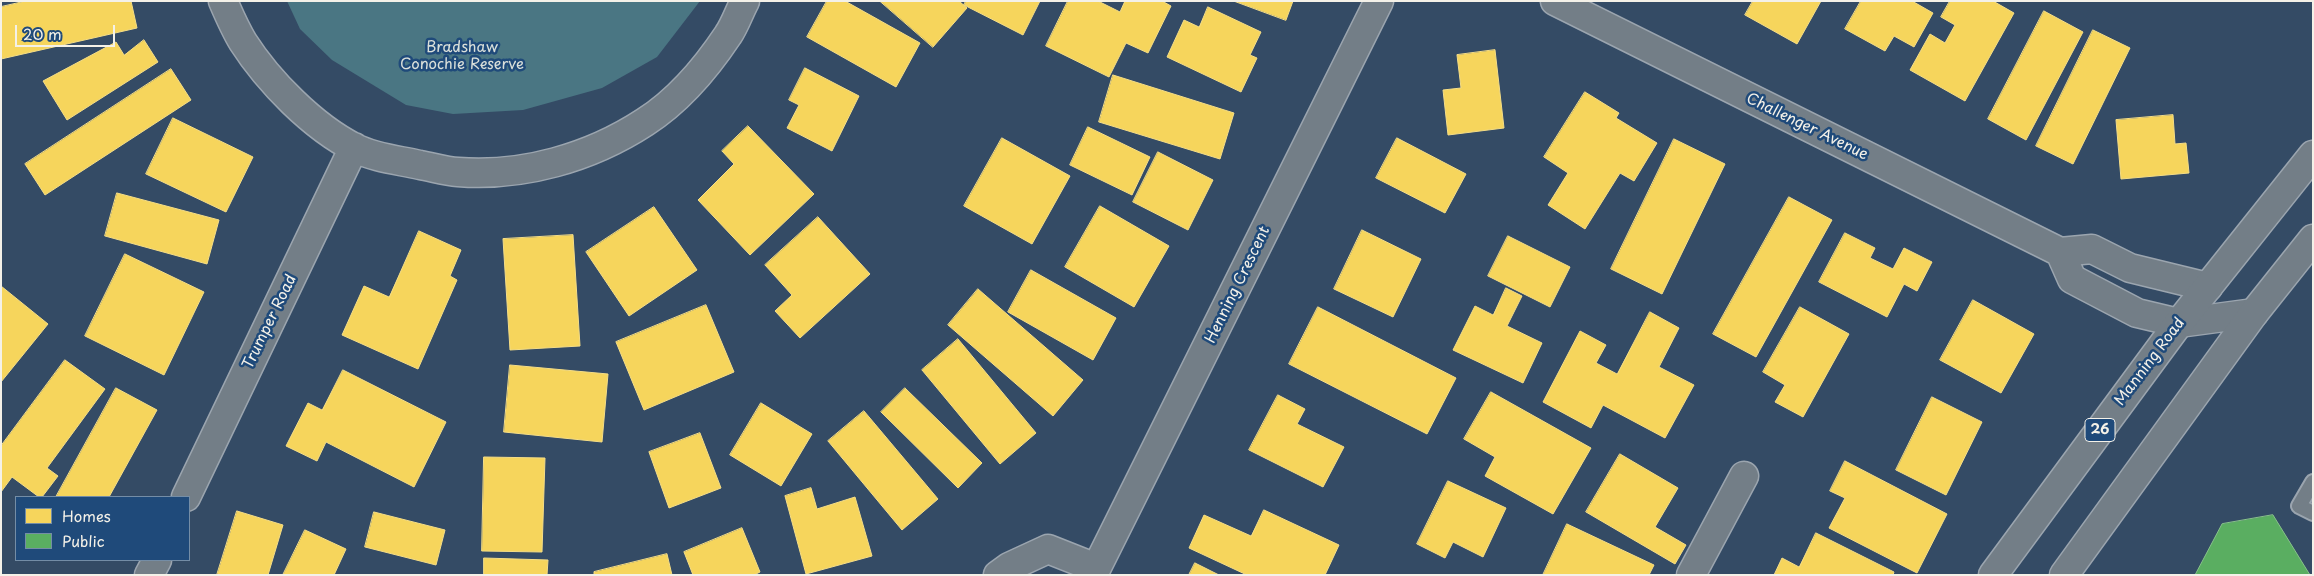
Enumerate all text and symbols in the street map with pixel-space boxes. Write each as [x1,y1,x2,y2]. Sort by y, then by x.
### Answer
scale bar [18,15,118,47]
text: 20 m [23,22,62,45]
park label: Bradshaw Conochie Reserve [400,39,524,74]
street label: Challenger Avenue [1743,90,1871,164]
street label: Henning Crescent [1202,224,1274,346]
street label: Trumper Road [239,272,301,372]
street label: Manning Road [2111,315,2189,409]
road number: 26 [2085,418,2115,442]
legend [15,496,190,561]
text: Homes [62,504,111,527]
text: Public [62,529,105,552]

